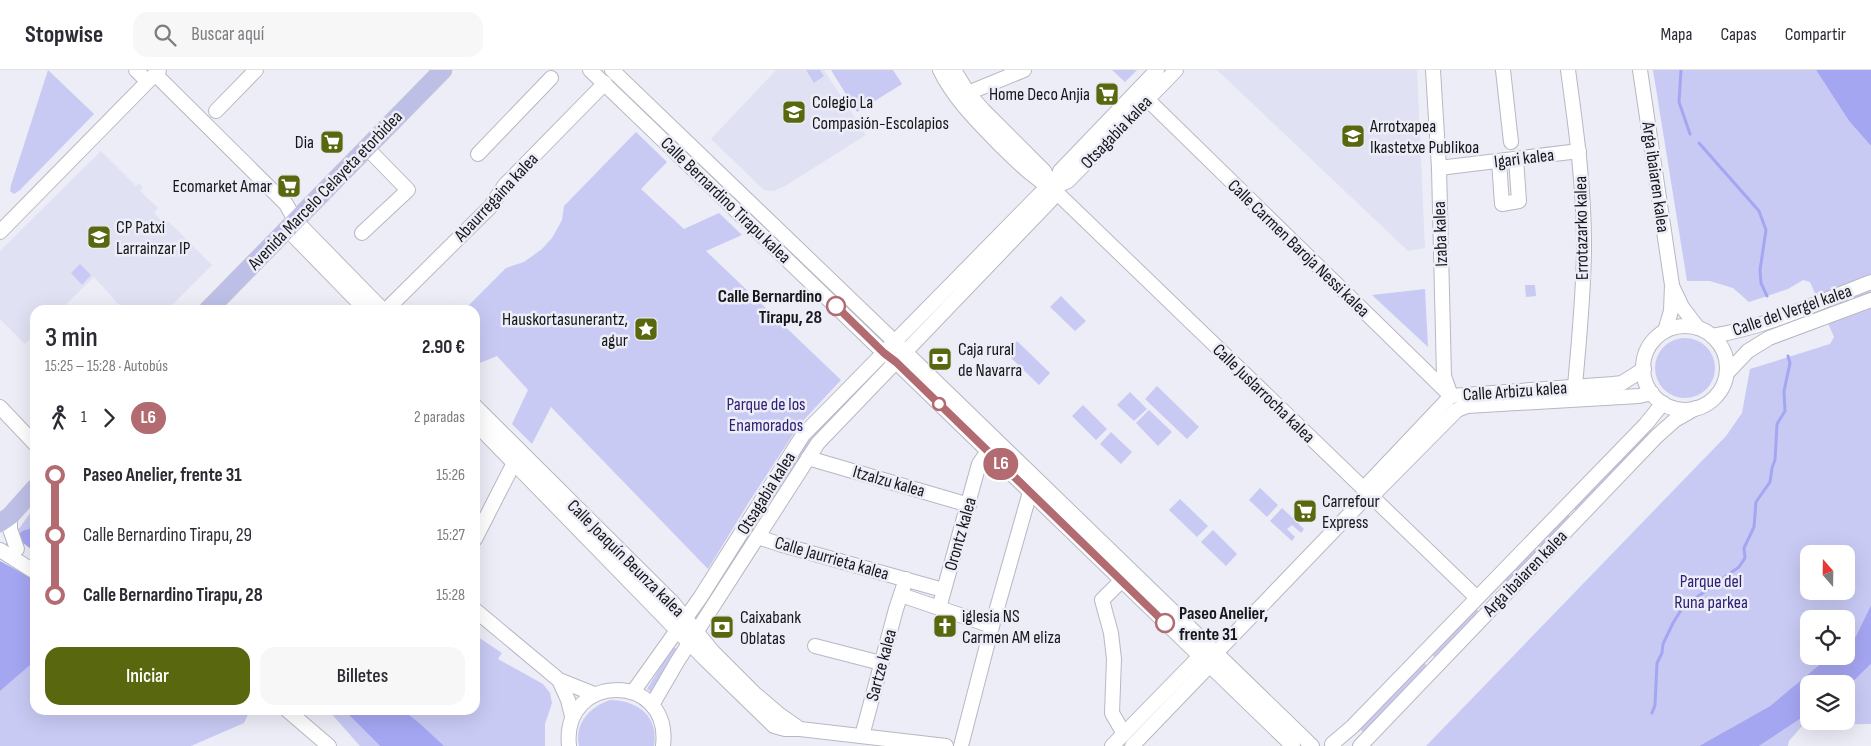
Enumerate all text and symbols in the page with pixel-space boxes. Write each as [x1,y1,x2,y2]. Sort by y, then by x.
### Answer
search box [133,12,483,57]
text: Stopwise [25,20,103,49]
icon: search [151,21,179,49]
text: Buscar aquí [191,23,264,46]
text: Mapa [1660,24,1692,45]
text: Capas [1720,24,1757,45]
text: Compartir [1785,24,1846,45]
supermarket icon: Home Deco Anjia [1094,81,1120,107]
place label: Home Deco Anjia [989,84,1090,105]
street label: Otsagabia kalea [1076,91,1156,173]
place label: Colegio La Compasión-Escolapios [812,92,949,134]
school or university icon: Colegio La Compasión-Escolapios [781,99,807,125]
street label: Avenida Marcelo Celayeta etorbidea [243,106,407,275]
place label: Arrotxapea Ikastetxe Publikoa [1369,116,1479,158]
street label: Arga ibaiaren kalea [1637,119,1674,234]
school or university icon: Arrotxapea Ikastetxe Publikoa [1340,123,1366,149]
supermarket icon: Dia [319,129,345,155]
place label: Dia [295,132,314,153]
street label: Calle Bernardino Tirapu kalea [656,133,795,268]
street label: Igari kalea [1493,144,1555,173]
street label: Abaurregaina kalea [449,149,543,247]
supermarket icon: Ecomarket Amar [276,173,302,199]
street label: Calle Carmen Baroja Nessi kalea [1223,175,1374,322]
place label: Ecomarket Amar [173,176,272,197]
street label: Errotazarko kalea [1570,176,1593,280]
street label: Izaba kalea [1429,201,1452,267]
place label: CP Patxi Larrainzar IP [116,217,191,259]
school or university icon: CP Patxi Larrainzar IP [86,224,112,250]
street label: Calle del Vergel kalea [1730,280,1854,341]
place label: Calle Bernardino Tirapu, 28 [718,286,822,328]
marker: Calle Bernardino Tirapu, 28 [826,296,846,316]
place label: Hauskortasunerantz, agur [502,309,628,351]
place icon: Hauskortasunerantz, agur [633,316,659,342]
text: 3 min [45,321,98,354]
text: 2.90 € [422,336,465,359]
place label: Caja rural de Navarra [958,339,1022,381]
street label: Calle Juslarrocha kalea [1208,339,1319,447]
bank icon: Caja rural de Navarra [927,346,953,372]
text: 15:25 – 15:28 · Autobús [45,357,168,376]
street label: Calle Arbizu kalea [1462,377,1568,406]
park label: Parque de los Enamorados [726,394,806,436]
unlabelled marker [932,397,946,411]
icon: walk [45,404,73,432]
icon: forward [95,404,123,432]
text: L6 [141,407,156,428]
text: 1 [81,408,87,427]
text: 2 paradas [414,408,465,427]
street label: Otsagabia kalea [733,448,800,538]
line badge: L6 [978,448,1024,480]
text: L6 [993,453,1009,474]
street label: Itzalzu kalea [850,461,927,502]
text: Paseo Anelier, frente 31 [83,464,242,487]
text: 15:26 [436,466,465,485]
place label: Carrefour Express [1322,491,1380,533]
street label: Calle Joaquín Beunza kalea [563,495,689,621]
street label: Orontz kalea [940,495,981,573]
supermarket icon: Carrefour Express [1292,498,1318,524]
text: Calle Bernardino Tirapu, 29 [83,524,252,547]
text: 15:27 [437,526,465,545]
street label: Arga ibaiaren kalea [1478,526,1572,621]
street label: Calle Jaurrieta kalea [772,532,891,585]
north arrow [1800,545,1855,600]
map controls [1800,545,1855,730]
park label: Parque del Runa parkea [1674,571,1748,613]
text: Calle Bernardino Tirapu, 28 [83,584,263,607]
text: 15:28 [436,586,465,605]
place label: Paseo Anelier, frente 31 [1179,603,1268,645]
place label: iglesia NS Carmen AM eliza [962,606,1061,648]
place label: Caixabank Oblatas [740,607,801,649]
button: locate [1800,610,1855,665]
church icon: iglesia NS Carmen AM eliza [932,613,958,639]
marker: Paseo Anelier, frente 31 [1155,613,1175,633]
bank icon: Caixabank Oblatas [709,614,735,640]
street label: Sartze kalea [862,627,901,703]
button: Iniciar [45,647,250,705]
button: Billetes [260,647,465,705]
button: layers [1800,675,1855,730]

